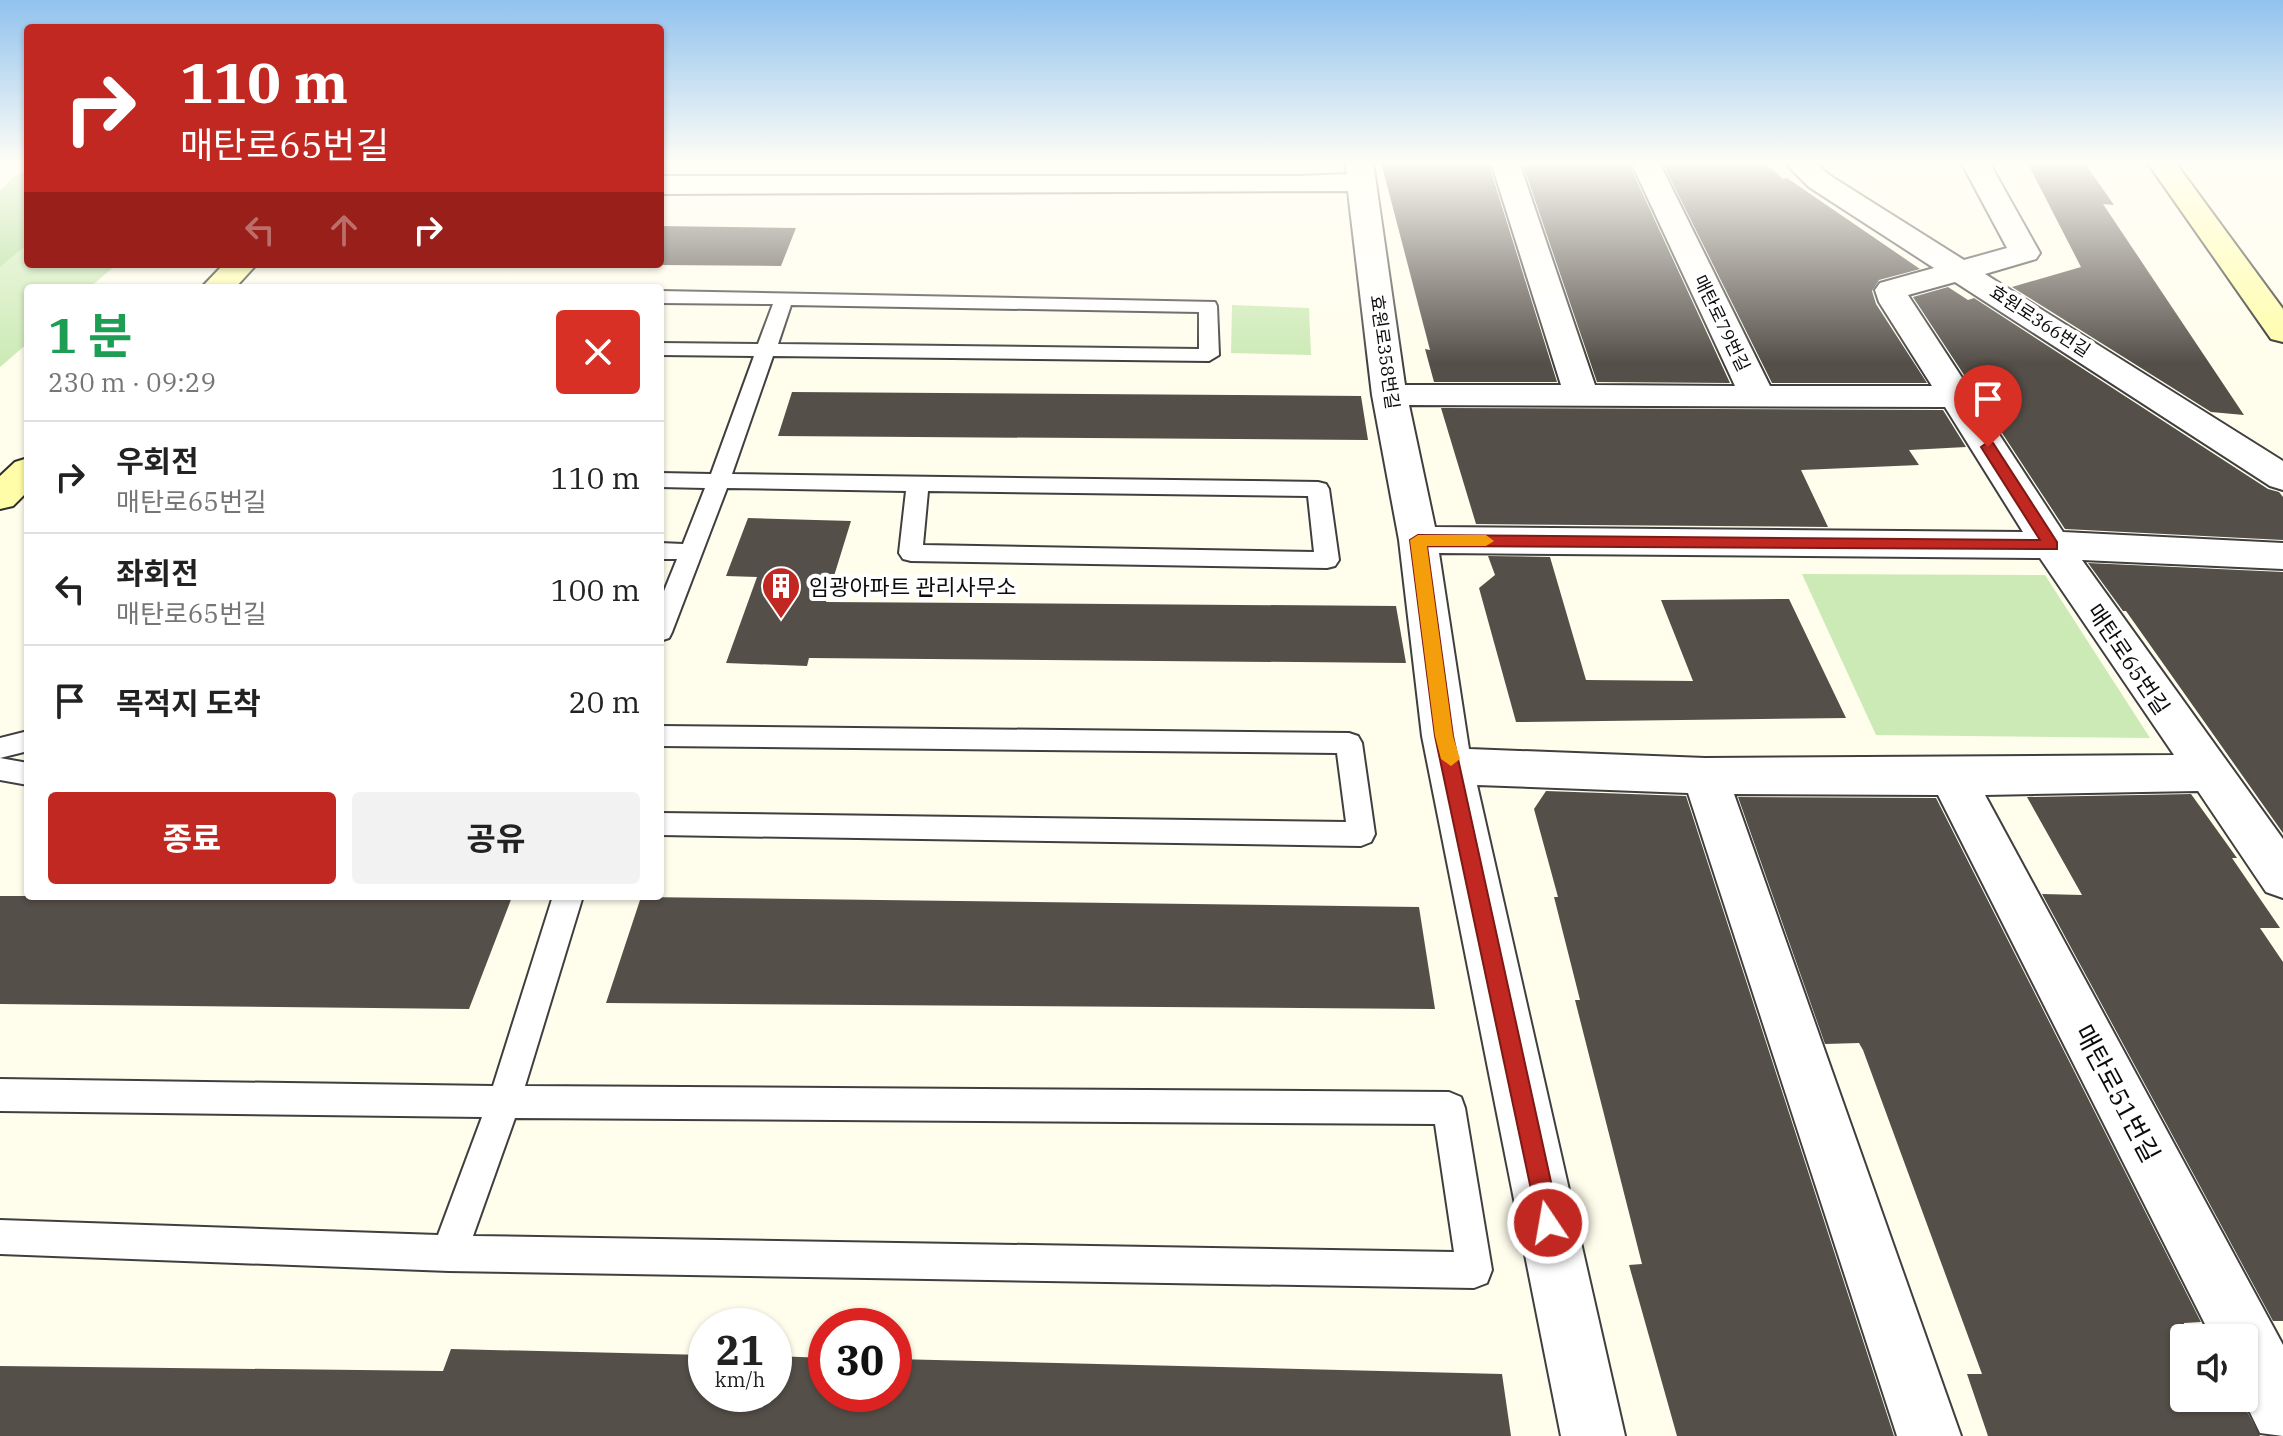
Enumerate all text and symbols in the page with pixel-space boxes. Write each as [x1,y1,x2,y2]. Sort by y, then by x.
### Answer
text: 110 m [180,46,348,118]
icon: right [48,56,152,160]
text: 매탄로65번길 [180,121,389,168]
icon: left [238,208,282,252]
icon: ahead [322,208,366,252]
icon: right [406,208,450,252]
street label: 매탄로79번길 [1689,271,1755,375]
street label: 효원로366번길 [1985,280,2095,362]
street label: 효원로358번길 [1366,293,1404,411]
text: 1 분 [48,304,132,366]
button: close [556,310,640,394]
text: 230 m · 09:29 [48,365,216,399]
pin [1954,365,2022,447]
icon: arrive [1966,377,2010,421]
text: 우회전 [116,441,199,480]
icon: right [48,455,92,499]
text: 110 m [550,458,640,497]
text: 매탄로65번길 [116,484,267,518]
text: 좌회전 [116,553,199,592]
building icon: 임광아파트 관리사무소 [760,565,802,620]
icon: left [48,567,92,611]
text: 100 m [550,570,640,609]
place label: 임광아파트 관리사무소 [809,572,1017,601]
text: 매탄로65번길 [116,596,267,630]
street label: 매탄로65번길 [2081,598,2177,720]
icon: arrive [48,679,92,723]
text: 20 m [568,682,640,721]
text: 목적지 도착 [116,683,261,722]
button: 종료 [48,792,336,884]
button: 공유 [352,792,640,884]
street label: 매탄로51번길 [2068,1018,2168,1168]
position arrow [1506,1181,1590,1265]
speed limit sign: 30 [808,1308,912,1412]
text: 21 [716,1324,764,1376]
map controls [2170,1324,2258,1412]
button: sound [2170,1324,2258,1412]
text: km/h [715,1366,765,1393]

